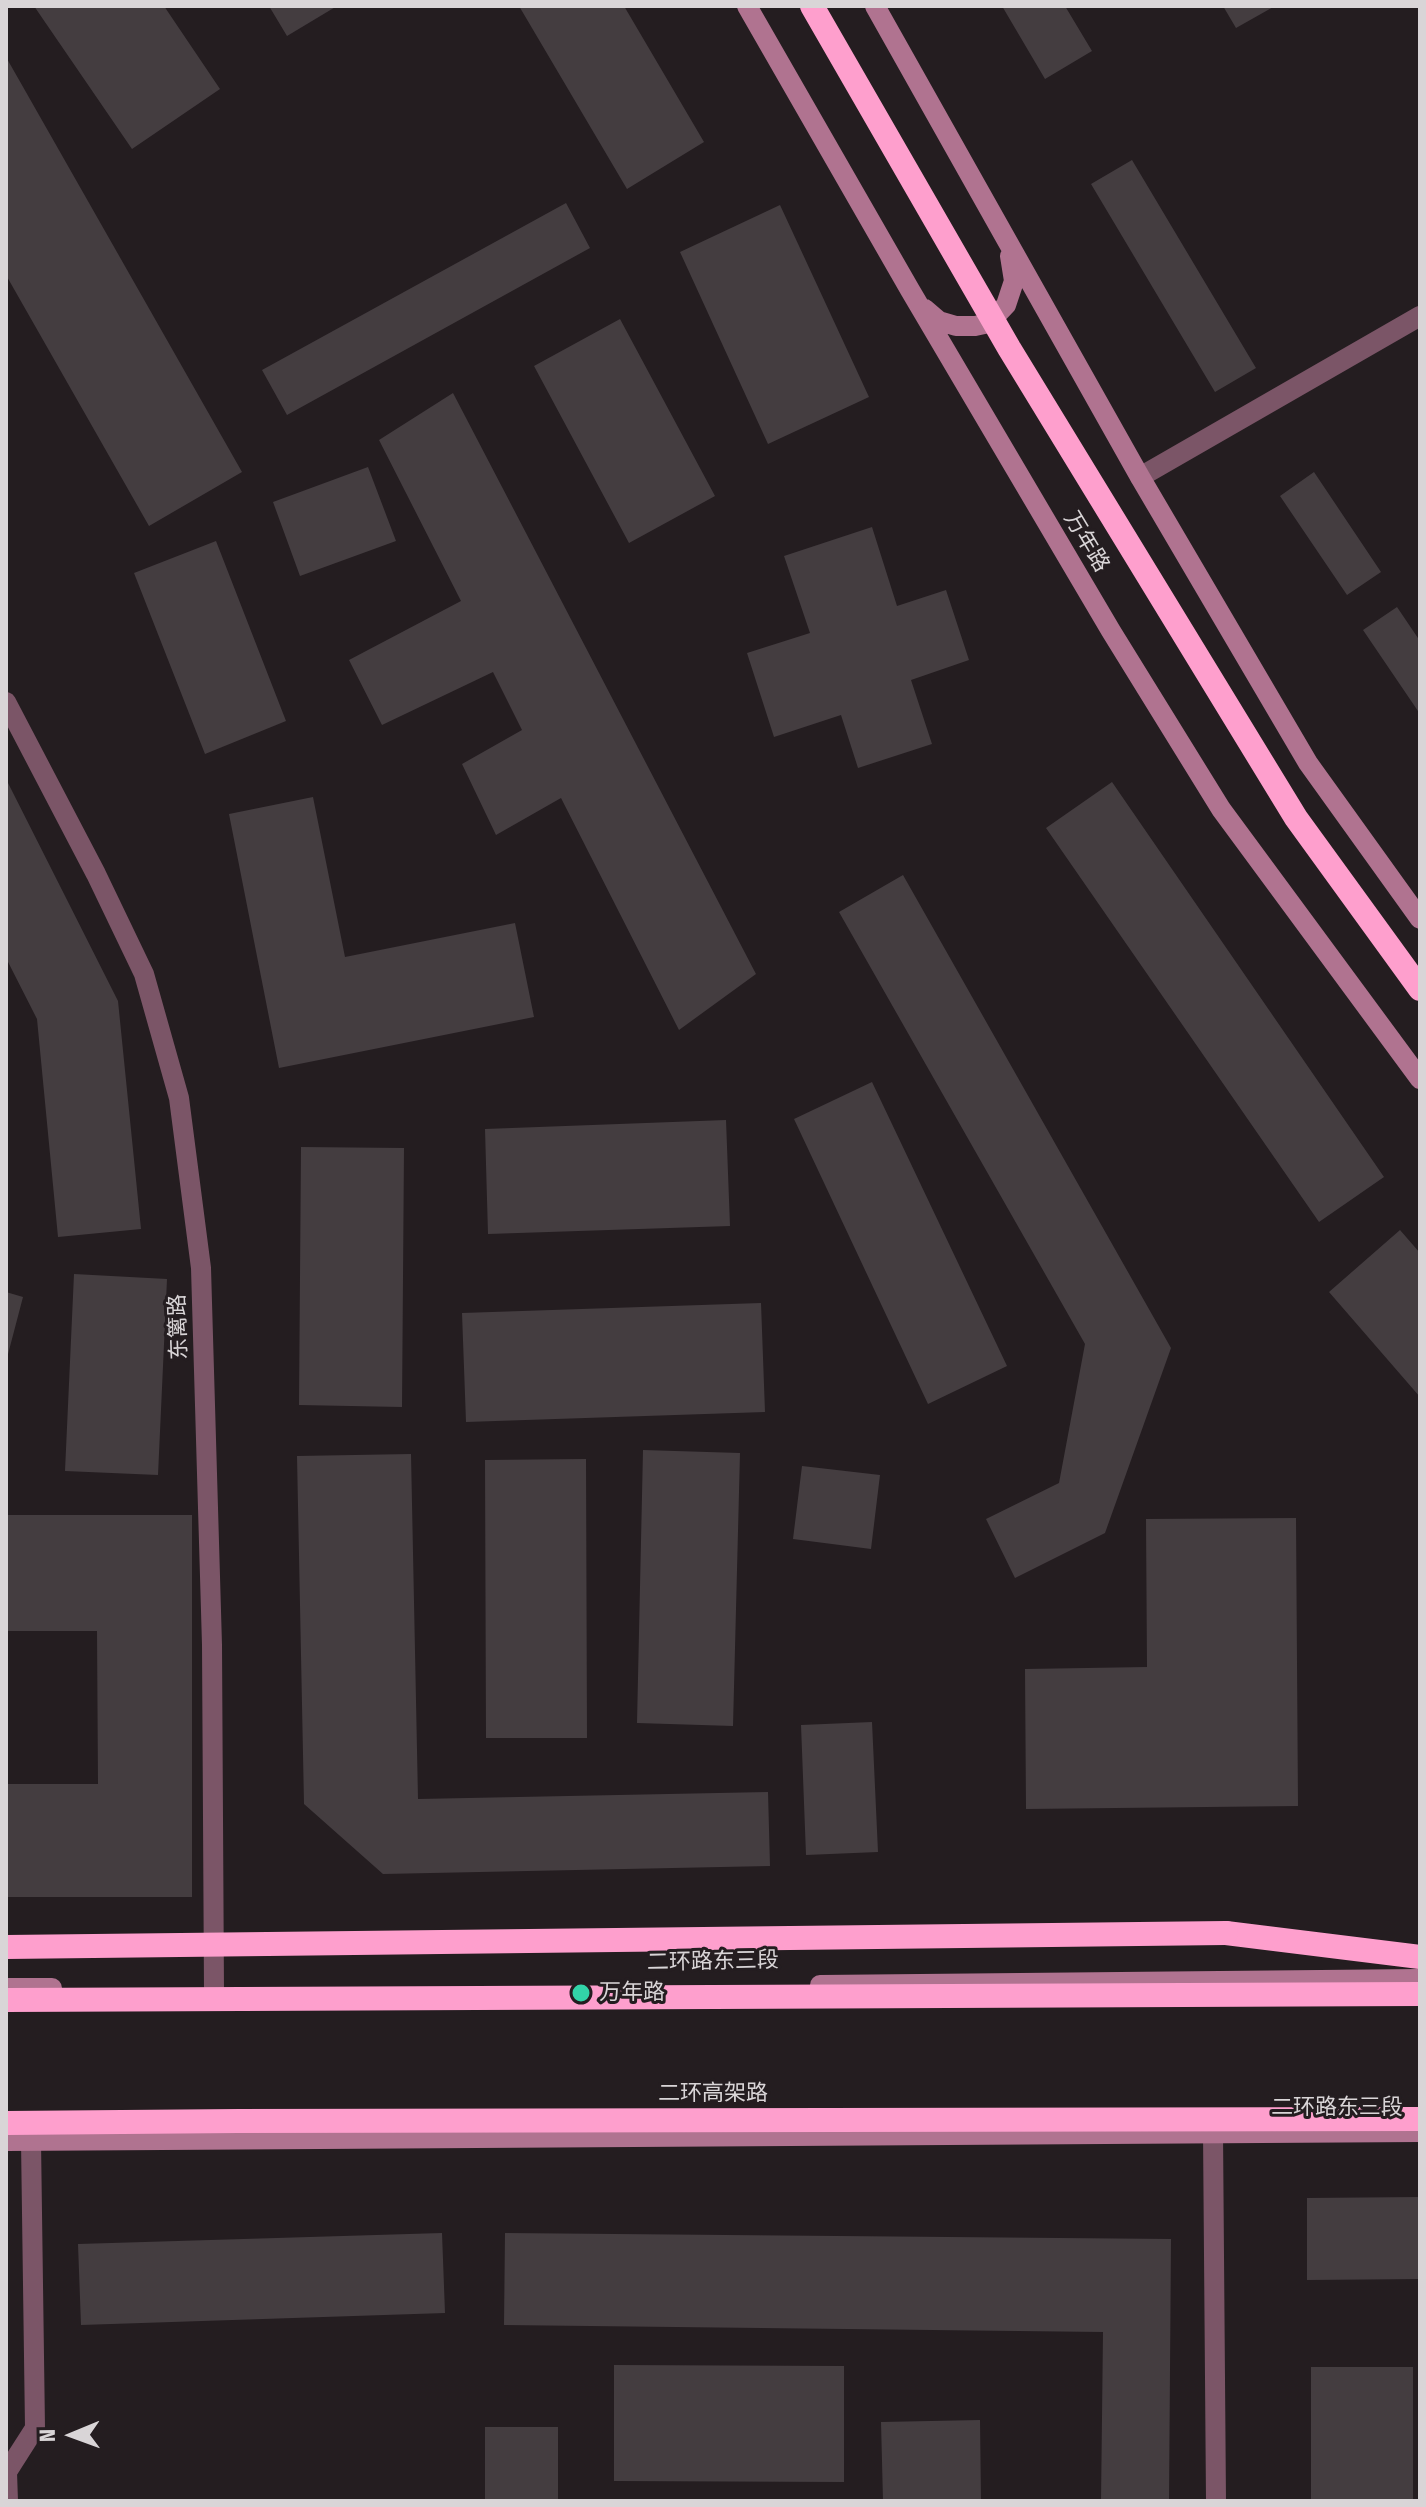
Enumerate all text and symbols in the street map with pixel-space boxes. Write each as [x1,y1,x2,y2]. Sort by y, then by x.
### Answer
street label: 万年路 [1058,507,1114,577]
street label: 东篱路 [165,1294,193,1360]
street label: 二环路东三段 [647,1948,779,1976]
place label: 万年路 [599,1980,665,2006]
marker: 万年路 [570,1982,592,2004]
street label: 二环高架路 [658,2081,768,2107]
street label: 二环路东三段 [1271,2095,1403,2121]
north arrow [32,2395,112,2475]
text: N [34,2429,61,2442]

